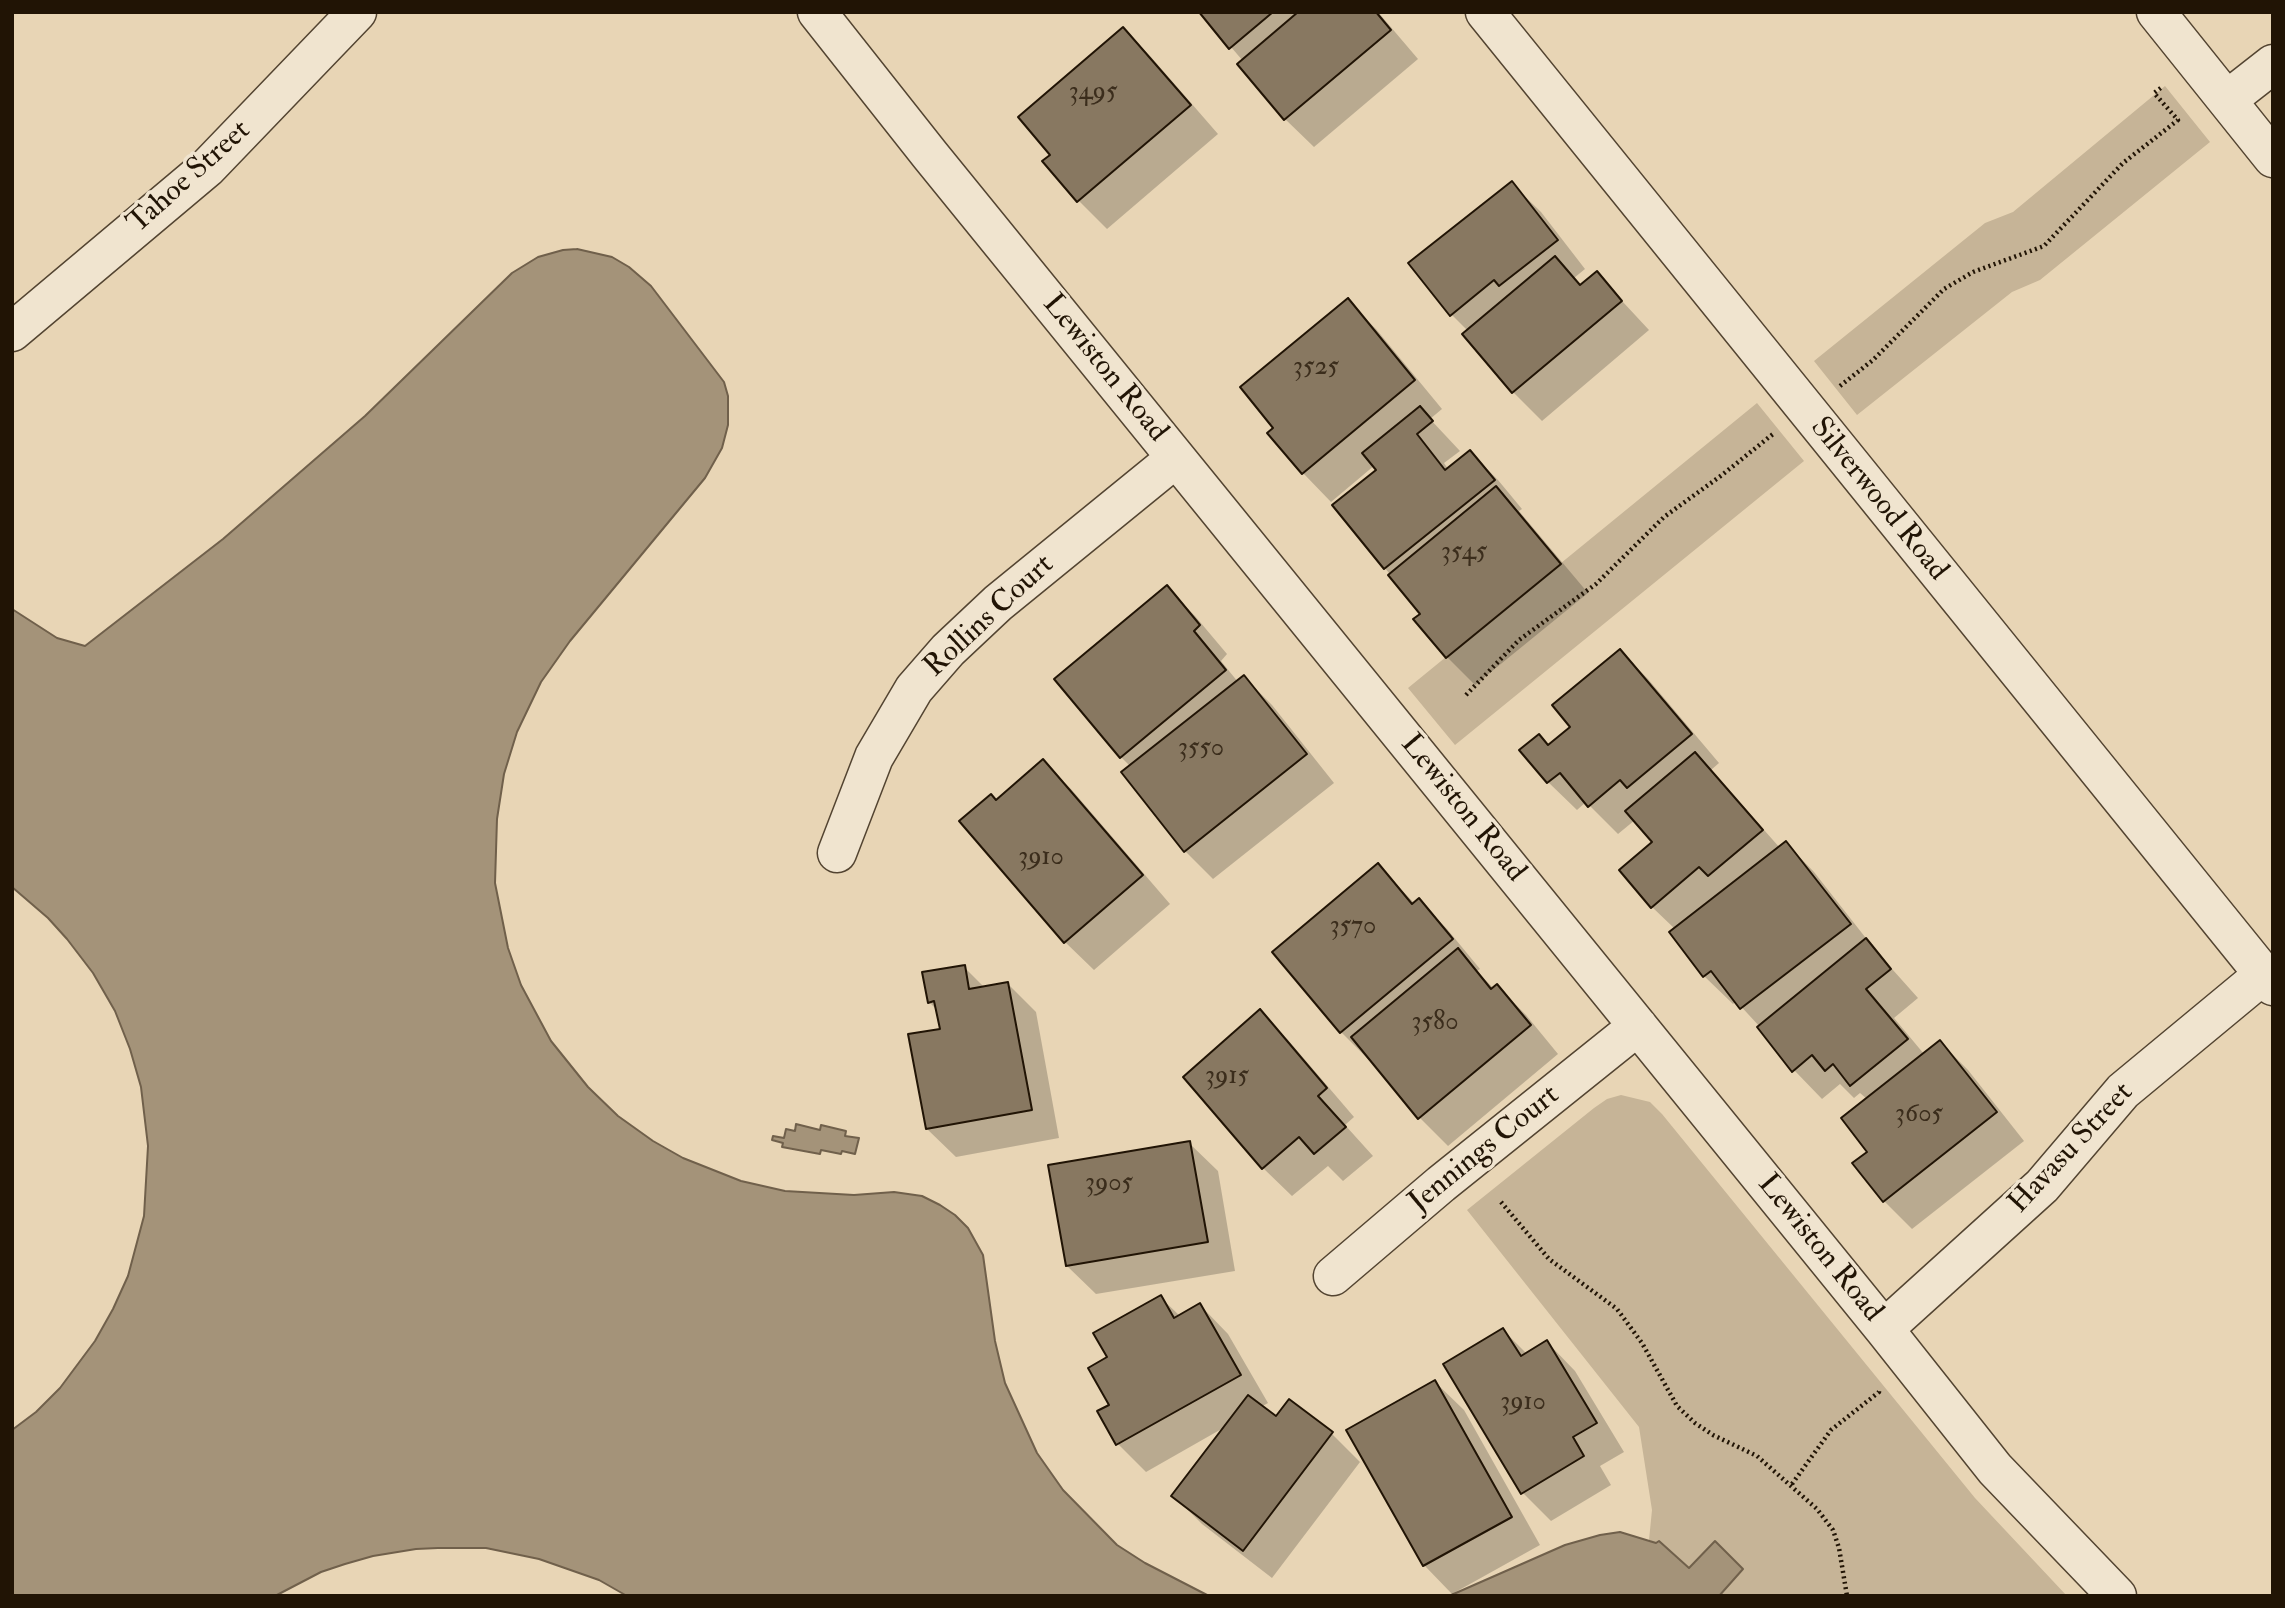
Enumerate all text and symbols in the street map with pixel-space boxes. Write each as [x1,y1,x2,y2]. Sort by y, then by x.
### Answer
house number: 3495 [1069,77,1117,109]
street label: Tahoe Street [121,114,259,242]
street label: Lewiston Road [1034,288,1174,450]
house number: 3525 [1293,352,1339,384]
street label: Silverwood Road [1801,411,1955,589]
house number: 3545 [1441,537,1487,569]
street label: Rollins Court [918,548,1062,686]
street label: Lewiston Road [1392,728,1532,890]
house number: 3550 [1178,733,1224,765]
house number: 3910 [1018,842,1064,874]
house number: 3570 [1330,911,1376,943]
house number: 3580 [1412,1007,1458,1039]
house number: 3915 [1205,1061,1249,1093]
street label: Havasu Street [2002,1076,2142,1222]
street label: Jennings Court [1403,1079,1567,1221]
house number: 3605 [1895,1099,1943,1131]
house number: 3905 [1085,1168,1133,1200]
street label: Lewiston Road [1749,1168,1889,1330]
house number: 3910 [1500,1387,1546,1419]

